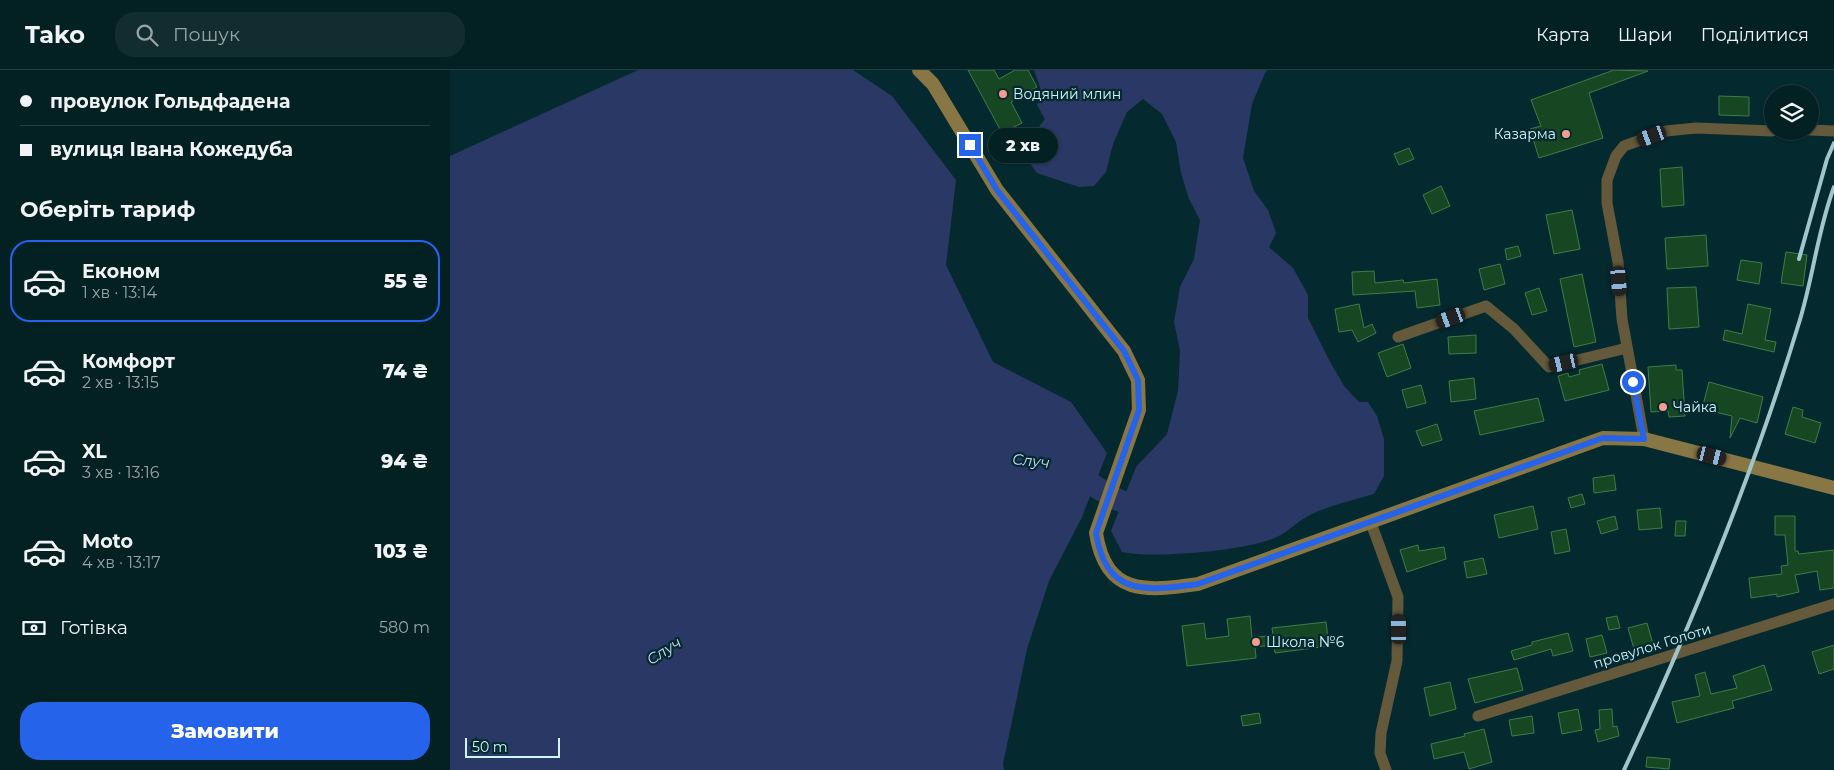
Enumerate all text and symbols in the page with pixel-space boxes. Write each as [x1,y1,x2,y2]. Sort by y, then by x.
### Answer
search box [115,12,465,57]
text: Tako [25,20,85,49]
icon: search [133,21,161,49]
text: Пошук [173,23,240,46]
text: Карта [1536,24,1590,46]
text: Шари [1618,24,1673,46]
text: Поділитися [1701,24,1809,46]
place label: Водяний млин [1013,85,1121,103]
map controls [1764,85,1819,140]
button: layers [1764,85,1819,140]
marker: Водяний млин [997,88,1009,100]
text: провулок Гольдфадена [50,90,290,113]
car [1635,124,1668,148]
place label: Казарма [1494,125,1556,143]
callout: 2 хв [988,128,1058,162]
marker: Казарма [1560,128,1572,140]
route end [959,134,981,156]
text: 2 хв [1006,136,1040,155]
text: вулиця Івана Кожедуба [50,138,293,161]
text: Оберіть тариф [20,196,195,223]
icon: car [22,259,67,304]
text: Економ [82,260,160,283]
car [1610,265,1627,297]
text: 55 ₴ [384,270,428,293]
text: 1 хв · 13:14 [82,283,157,302]
car [1434,306,1467,330]
icon: car [22,349,67,394]
text: Комфорт [82,350,175,373]
car [1547,352,1580,374]
text: 74 ₴ [383,360,428,383]
route start [1622,371,1644,393]
text: 2 хв · 13:15 [82,373,159,392]
place label: Чайка [1673,398,1717,416]
marker: Чайка [1657,401,1669,413]
icon: car [22,439,67,484]
text: XL [82,440,107,463]
car [1695,445,1728,467]
water label: Случ [1011,449,1051,472]
text: 94 ₴ [381,450,428,473]
text: 3 хв · 13:16 [82,463,160,482]
icon: car [22,529,67,574]
text: Moto [82,530,133,553]
text: 103 ₴ [375,540,428,563]
text: 4 хв · 13:17 [82,553,161,572]
icon: cash [20,614,48,642]
car [1391,614,1406,644]
text: Готівка [60,616,128,639]
text: 580 m [379,618,430,637]
street label: провулок Голоти [1591,619,1713,673]
water label: Случ [643,632,685,669]
place label: Школа №6 [1266,633,1345,651]
marker: Школа №6 [1250,636,1262,648]
button: Замовити [20,702,430,760]
scale bar [465,735,560,758]
text: 50 m [472,738,508,756]

